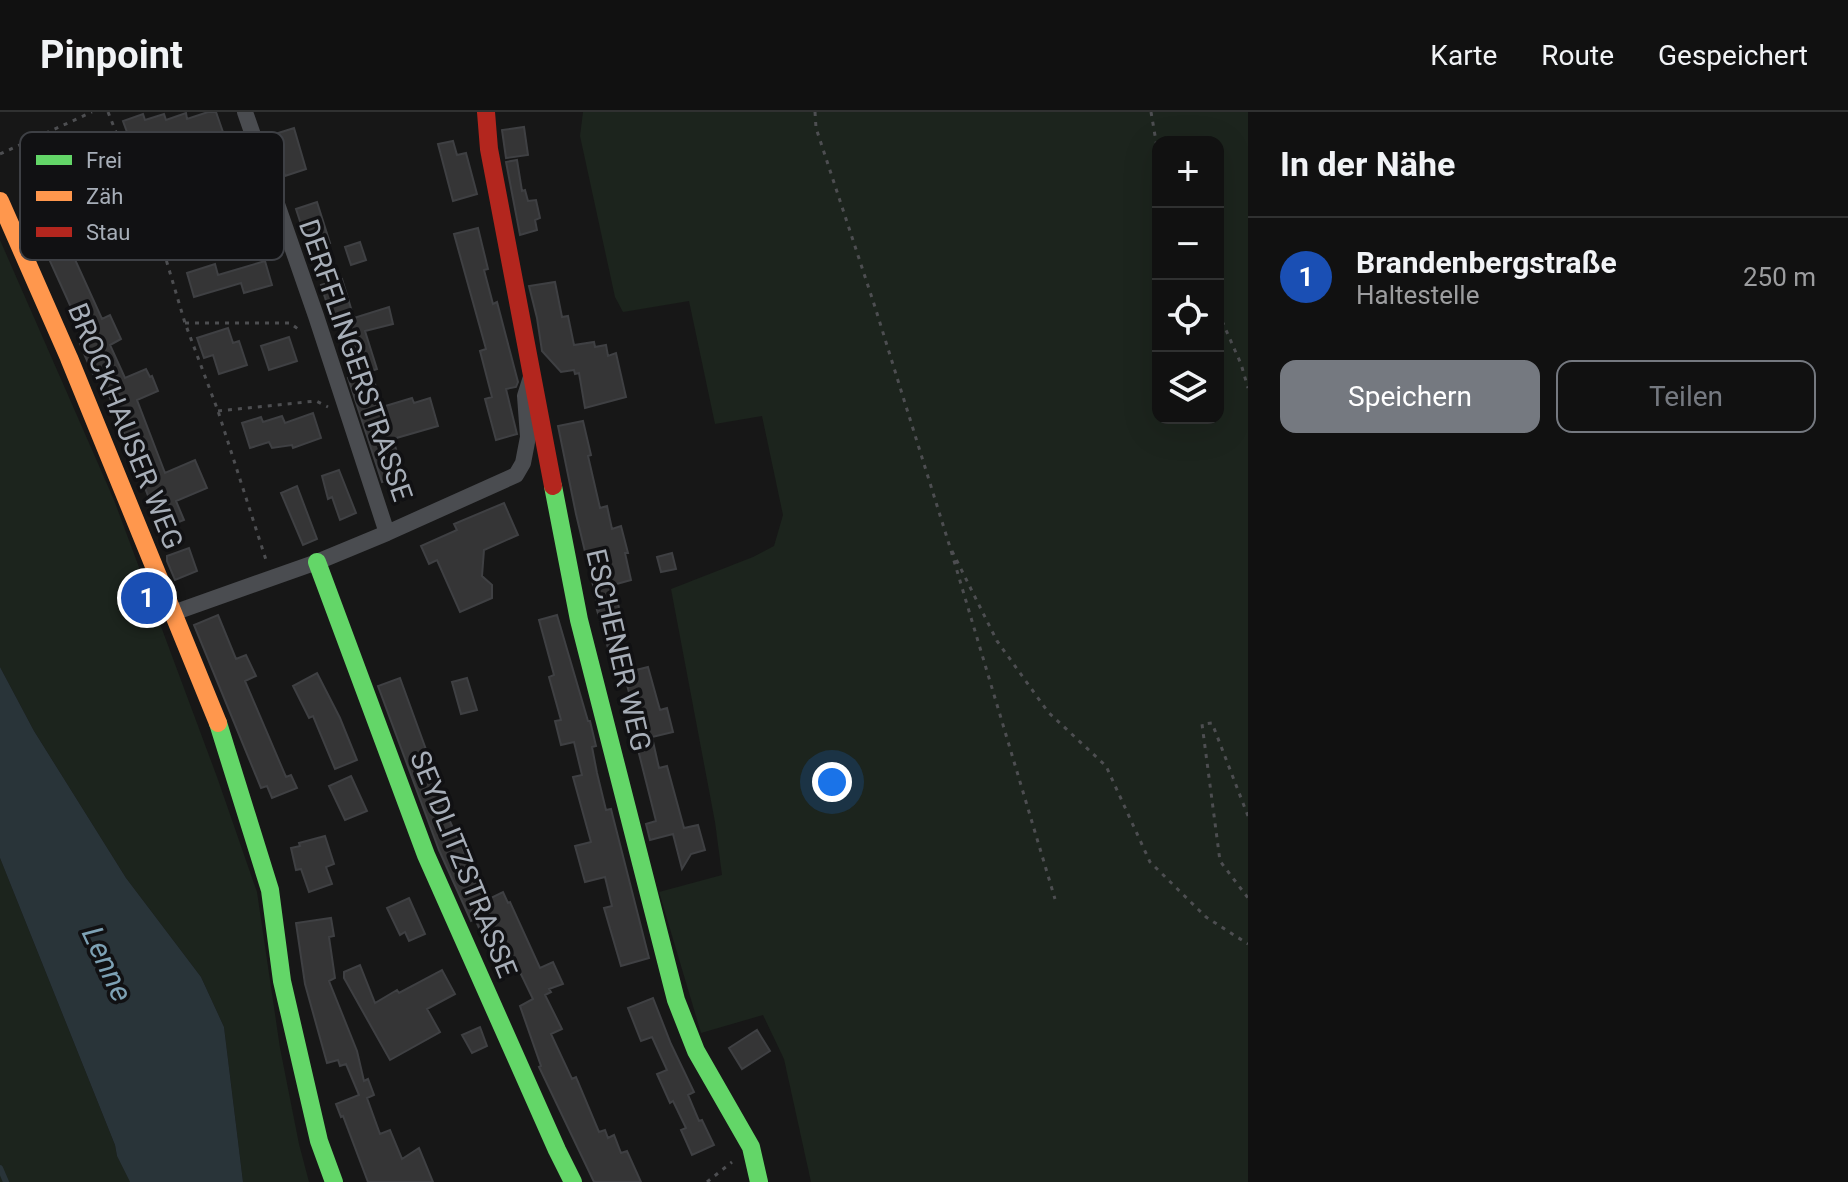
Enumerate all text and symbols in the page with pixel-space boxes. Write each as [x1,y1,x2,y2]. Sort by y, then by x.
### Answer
text: Pinpoint [40,33,183,77]
text: Karte [1430,39,1497,72]
text: Route [1541,39,1614,72]
text: Gespeichert [1658,39,1808,72]
legend [20,132,284,260]
map controls [1152,136,1224,424]
button: + [1152,136,1224,208]
text: In der Nähe [1280,144,1455,184]
text: Frei [86,148,122,173]
text: Zäh [86,184,123,209]
button: − [1152,208,1224,280]
street label: DERFFLINGERSTRASSE [292,215,419,505]
text: Stau [86,220,130,245]
text: Brandenbergstraße [1356,245,1617,280]
text: 1 [1299,262,1313,292]
text: 250 m [1743,262,1816,292]
button: locate [1152,280,1224,352]
text: Haltestelle [1356,280,1479,310]
street label: BROCKHAUSER WEG [61,298,190,554]
button: layers [1152,352,1224,424]
button: Speichern [1280,360,1540,433]
button: Teilen [1556,360,1816,433]
street label: ESCHENER WEG [579,546,658,754]
pin: 1 [121,568,173,628]
street label: SEYDLITZSTRASSE [403,746,524,982]
your location [812,762,852,802]
water label: Lenne [75,921,140,1007]

